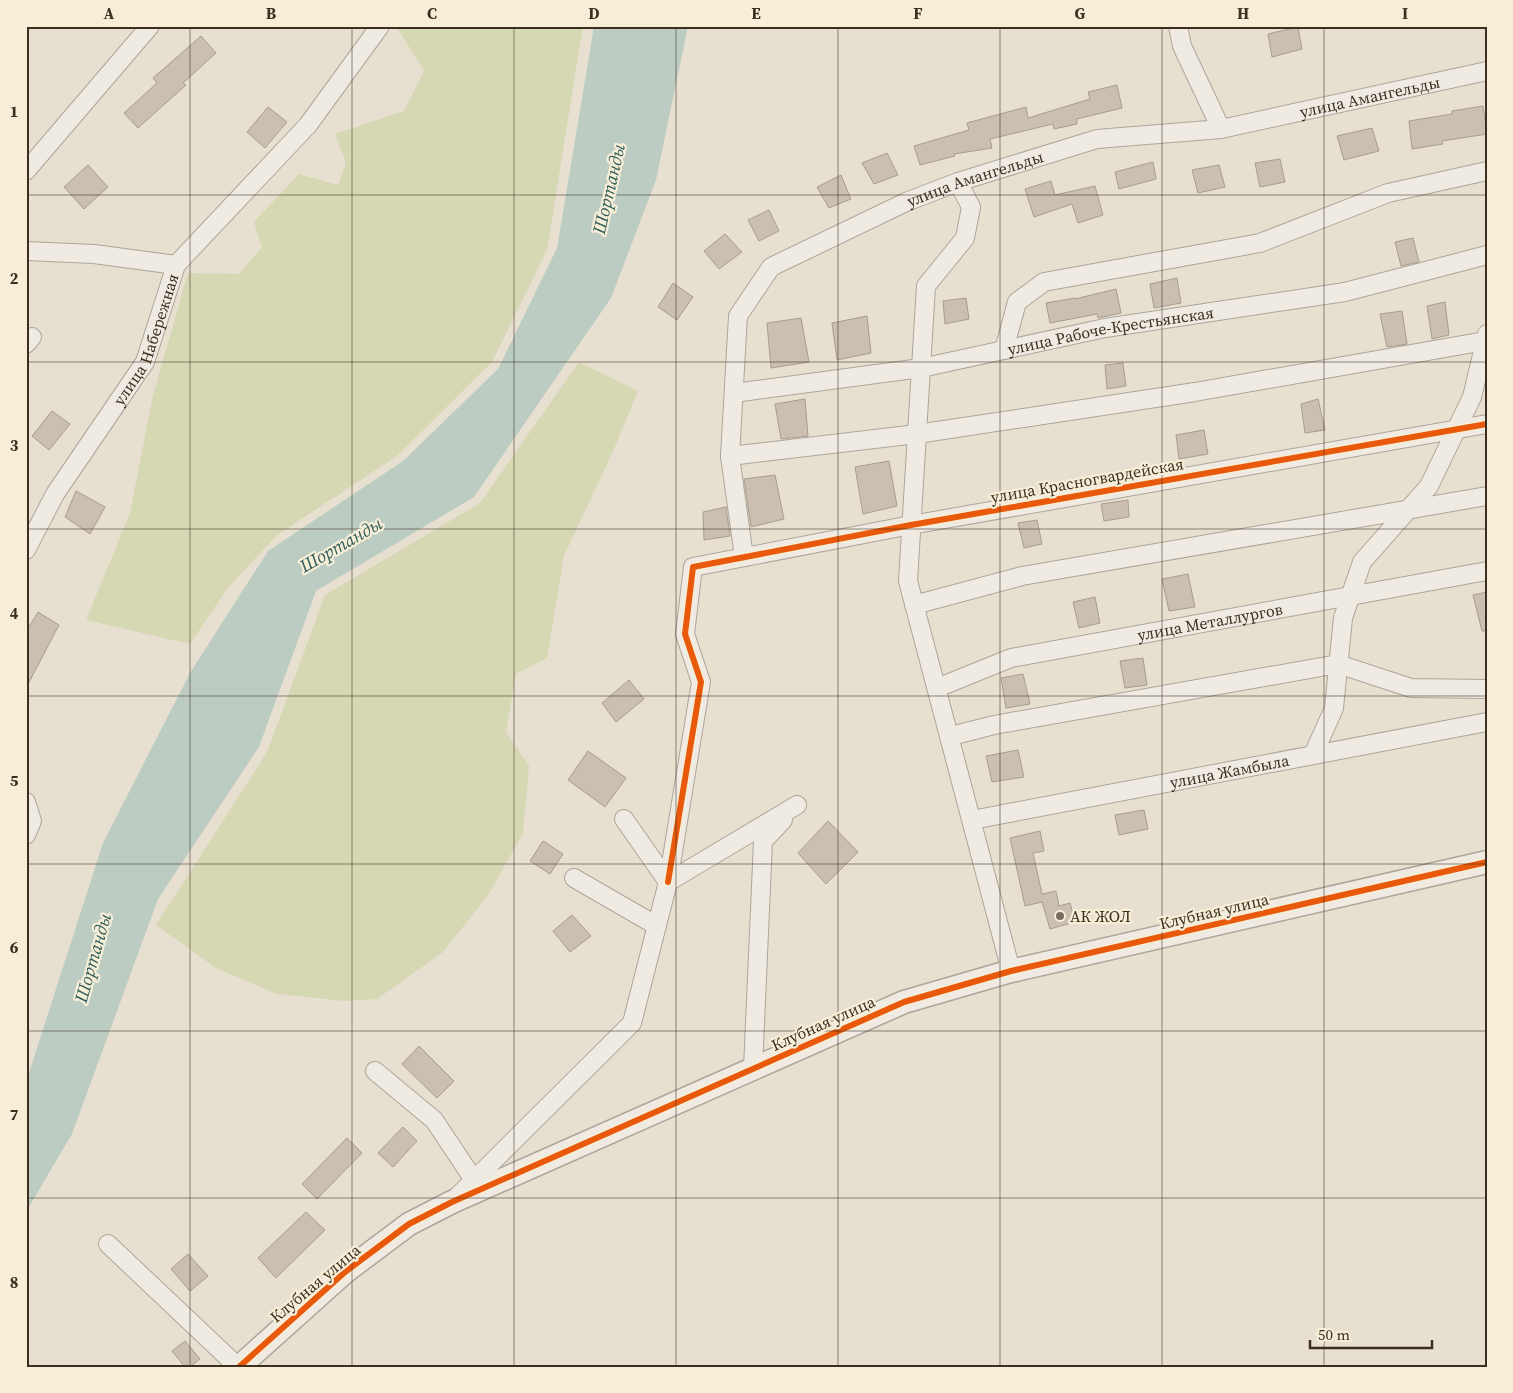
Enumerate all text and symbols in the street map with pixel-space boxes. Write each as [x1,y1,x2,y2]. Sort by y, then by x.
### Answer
text: A [104,2,115,24]
text: B [266,2,277,24]
text: C [427,2,437,24]
text: D [588,2,600,24]
text: E [751,2,761,24]
text: F [913,2,923,24]
text: G [1075,2,1086,24]
text: H [1237,2,1249,24]
text: I [1402,2,1408,24]
street label: улица Амангельды [1298,71,1442,123]
text: 1 [10,100,18,122]
water label: Шортанды [586,141,631,237]
street label: улица Амангельды [903,145,1046,212]
text: 2 [10,267,19,289]
street label: улица Набережная [108,271,184,410]
street label: улица Рабоче-Крестьянская [1005,301,1215,360]
text: 3 [10,434,19,456]
street label: улица Красногвардейская [989,452,1185,508]
water label: Шортанды [294,511,387,579]
street label: улица Металлургов [1135,598,1284,646]
text: 4 [10,602,19,624]
street label: улица Жамбыла [1168,749,1292,793]
text: 5 [10,769,19,791]
street label: Клубная улица [1157,888,1272,934]
place label: АК ЖОЛ [1070,905,1131,927]
water label: Шортанды [68,910,117,1006]
marker: АК ЖОЛ [1054,910,1066,922]
text: 6 [10,936,19,958]
street label: Клубная улица [767,990,879,1056]
text: 7 [10,1103,19,1125]
street label: Клубная улица [265,1238,366,1327]
text: 8 [10,1271,18,1293]
scale bar [1310,1318,1433,1350]
text: 50 m [1318,1324,1350,1345]

